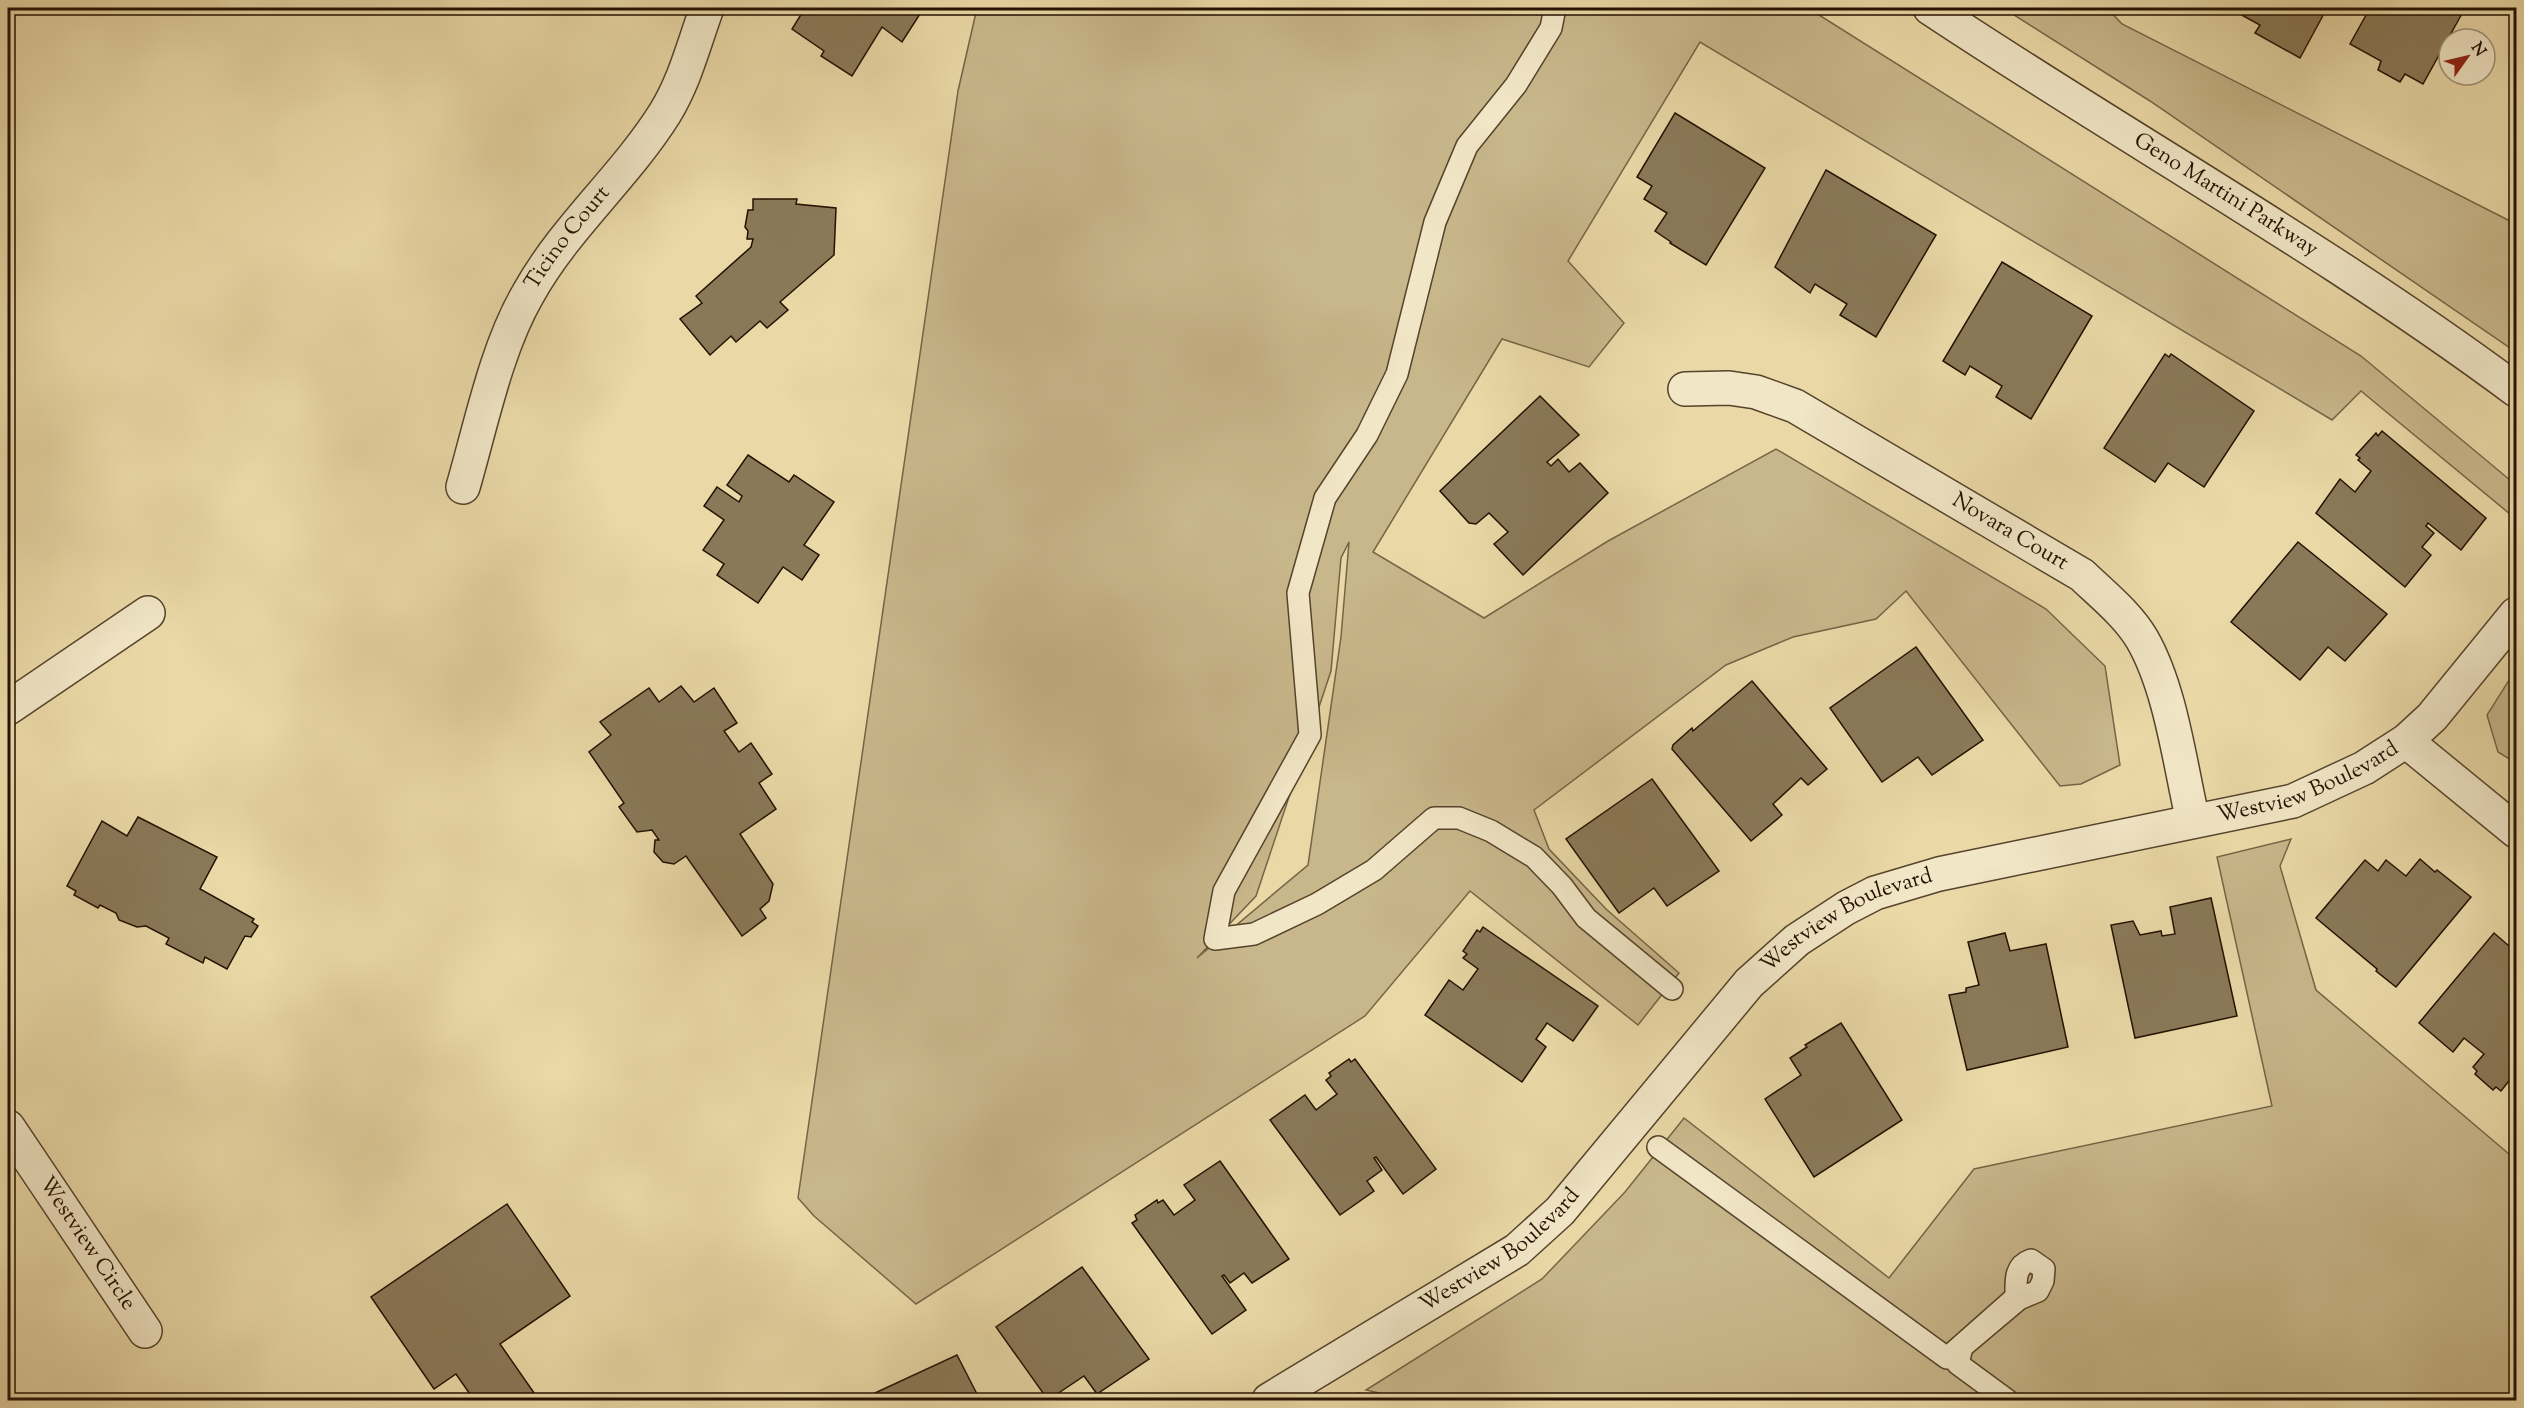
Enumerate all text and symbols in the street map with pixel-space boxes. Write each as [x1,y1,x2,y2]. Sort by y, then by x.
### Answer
north arrow [2437,27,2497,87]
text: N [2464,38,2491,62]
street label: Geno Martini Parkway [2127,125,2324,266]
street label: Ticino Court [518,179,619,296]
street label: Novara Court [1945,486,2075,580]
street label: Westview Boulevard [2214,734,2405,832]
street label: Westview Boulevard [1754,861,1936,981]
street label: Westview Circle [30,1171,143,1317]
street label: Westview Boulevard [1414,1181,1588,1321]

